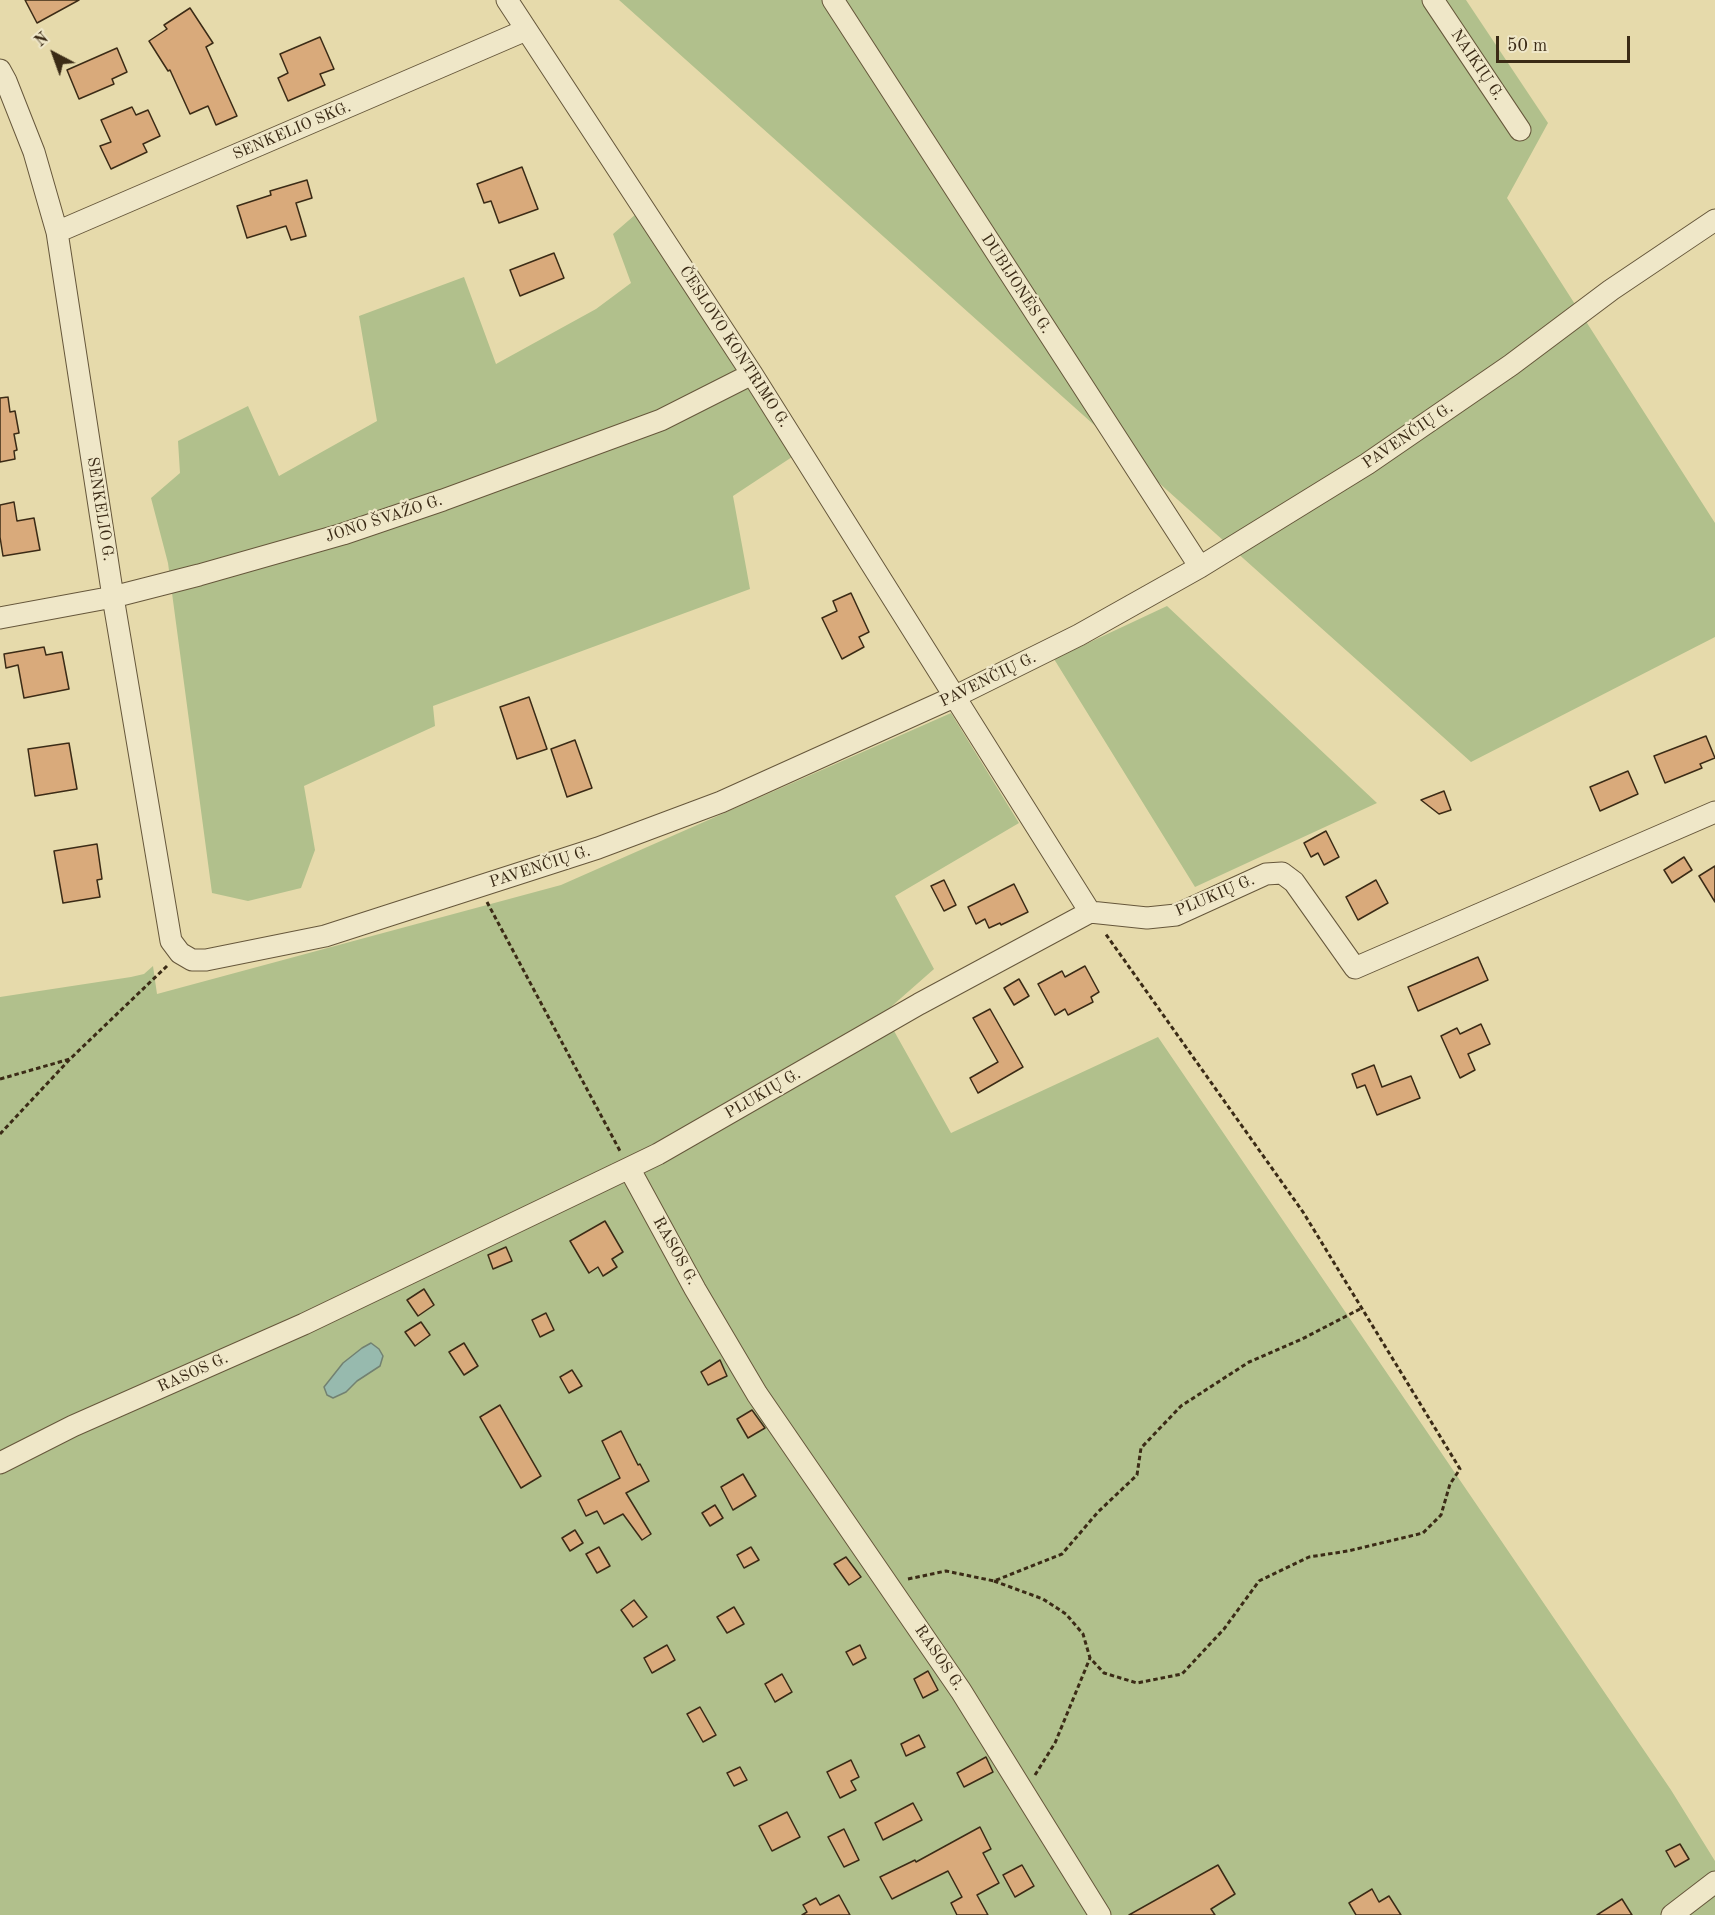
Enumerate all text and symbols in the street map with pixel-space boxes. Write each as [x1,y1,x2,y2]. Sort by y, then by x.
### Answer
north arrow [24,24,84,84]
scale bar [1499,24,1632,62]
street label: NAIKIŲ G. [1446,26,1508,104]
text: N [32,30,52,50]
text: 50 m [1507,37,1547,55]
street label: SENKELIO SKG. [230,97,354,165]
street label: DUBIJONĖS G. [977,230,1055,338]
street label: ČESLOVO KONTRIMO G. [675,263,793,431]
street label: PAVENČIŲ G. [1359,399,1457,473]
street label: SENKELIO G. [82,456,118,562]
street label: JONO ŠVAŽO G. [323,491,445,547]
street label: PAVENČIŲ G. [937,648,1039,712]
street label: PAVENČIŲ G. [487,842,593,892]
street label: PLUKIŲ G. [1172,871,1258,921]
street label: PLUKIŲ G. [722,1065,804,1123]
street label: RASOS G. [648,1213,702,1289]
street label: RASOS G. [155,1349,231,1397]
street label: RASOS G. [910,1621,968,1695]

